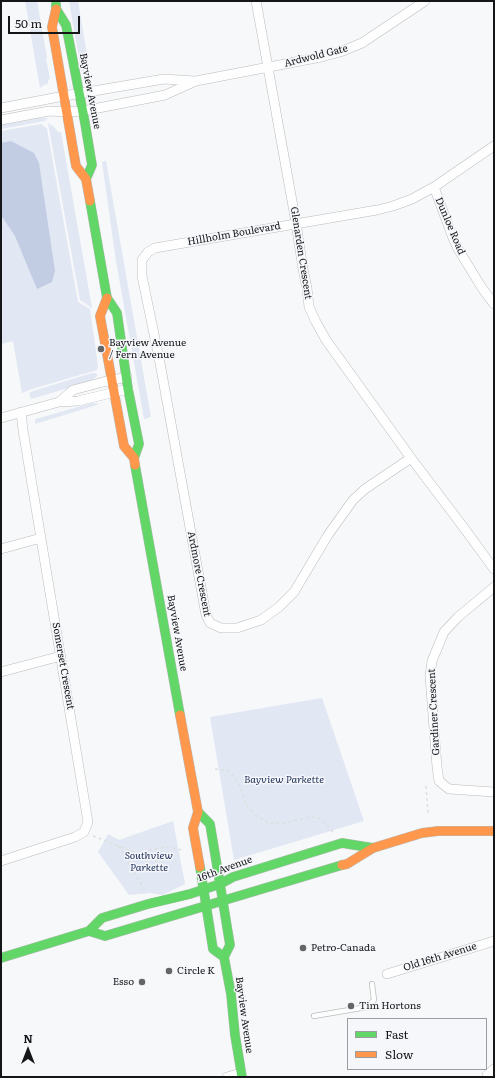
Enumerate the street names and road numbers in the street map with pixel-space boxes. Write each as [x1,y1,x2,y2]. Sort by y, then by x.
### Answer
street label: Ardwold Gate [283,42,349,70]
street label: Bayview Avenue [77,52,103,130]
street label: Dunloe Road [433,196,467,256]
street label: Glenarden Crescent [288,206,314,300]
street label: Hillholm Boulevard [186,220,282,248]
street label: Ardmore Crescent [185,530,213,618]
street label: Bayview Avenue [164,594,190,672]
street label: Somerset Crescent [49,621,77,711]
street label: Gardiner Crescent [426,668,442,756]
street label: 16th Avenue [196,854,254,884]
street label: Old 16th Avenue [402,940,478,974]
street label: Bayview Avenue [233,976,255,1054]

